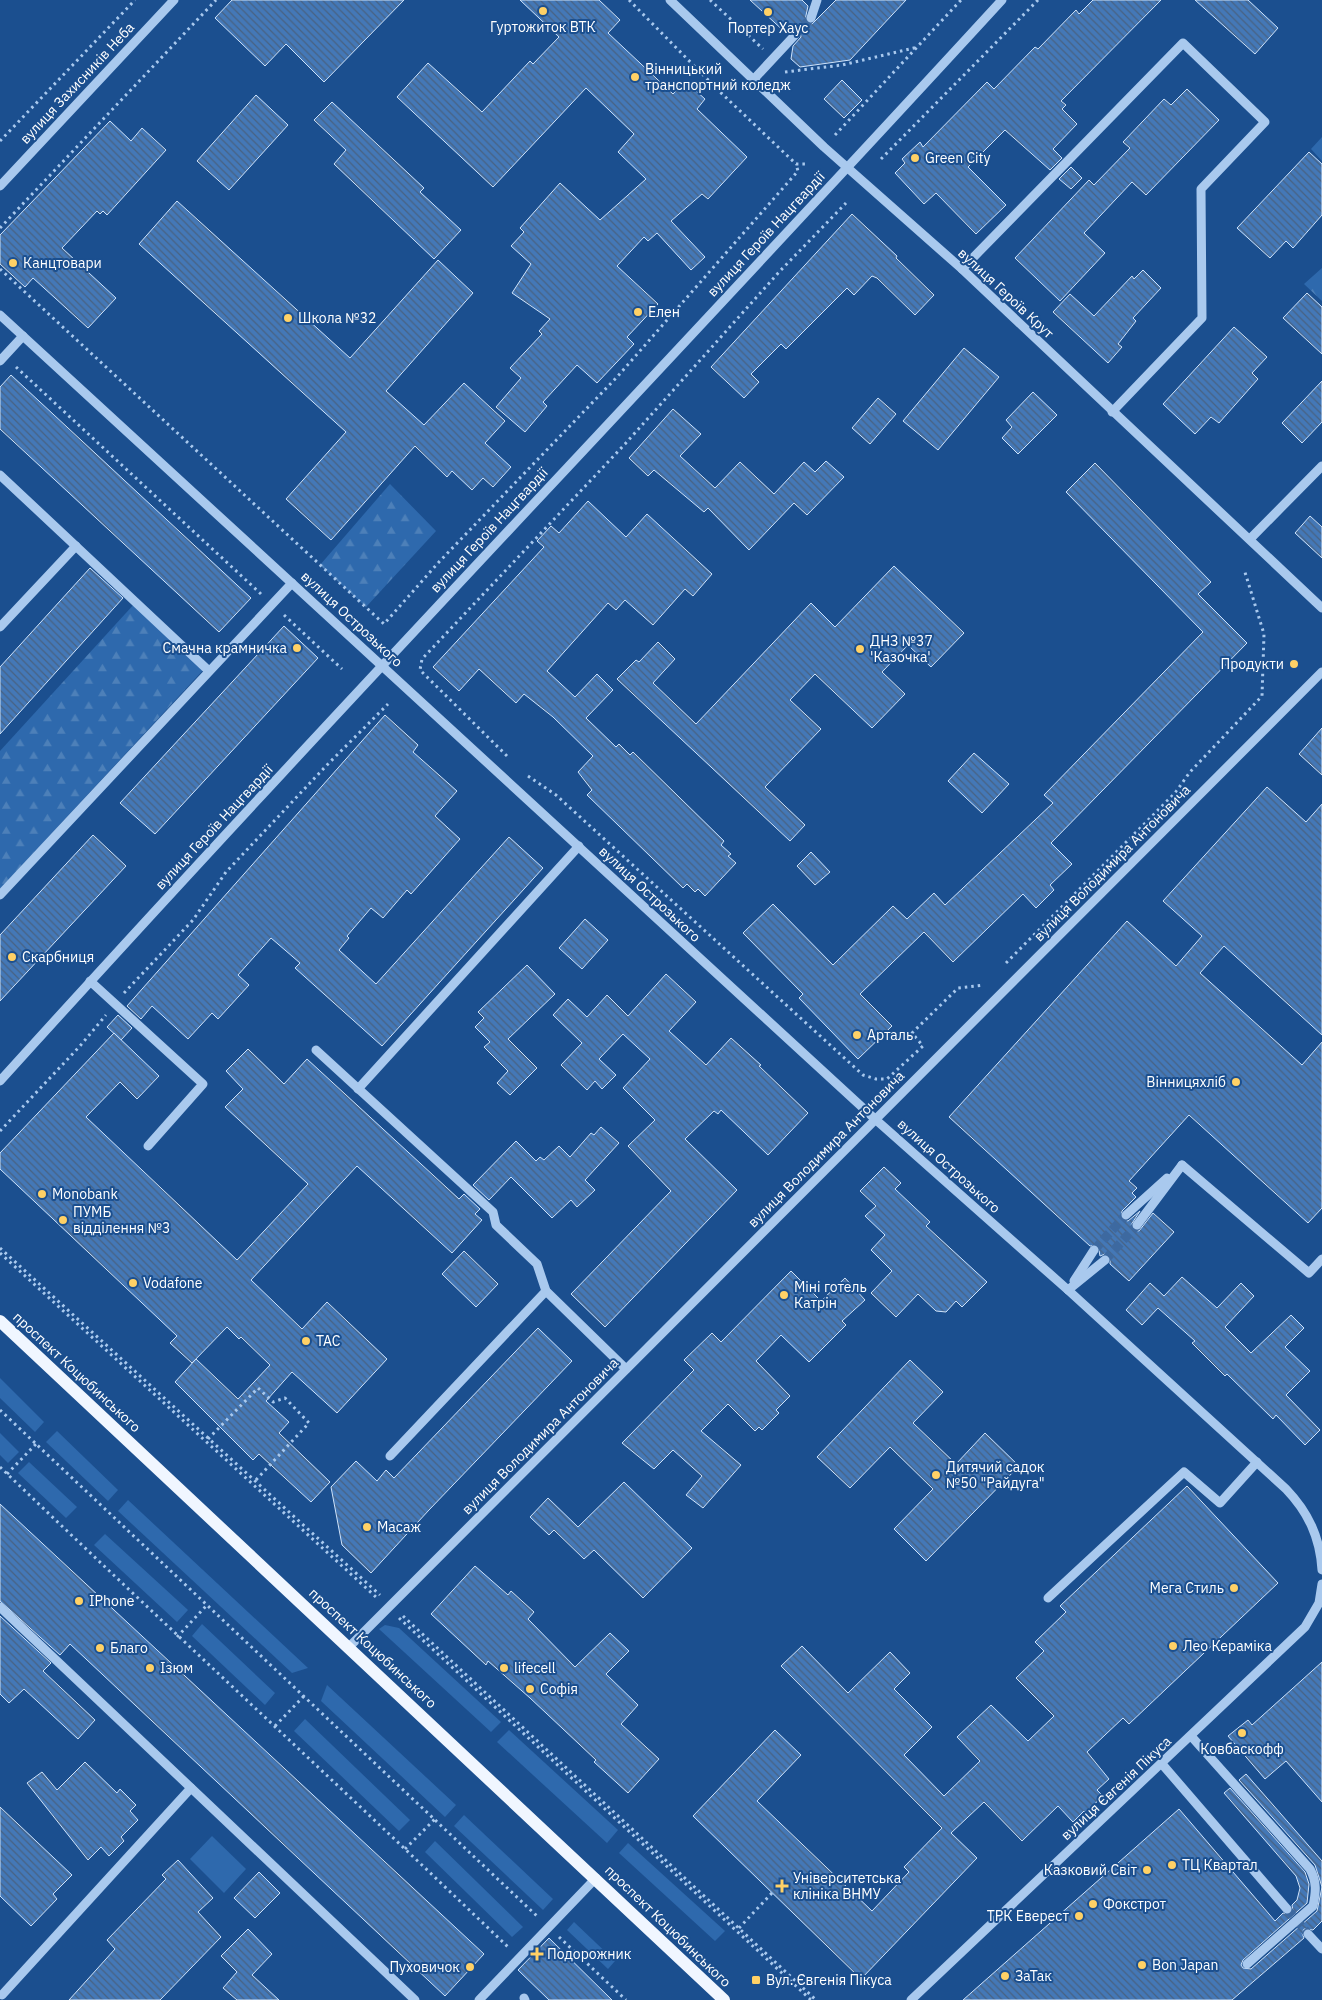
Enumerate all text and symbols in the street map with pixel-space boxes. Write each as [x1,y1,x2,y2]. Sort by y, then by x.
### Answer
marker: Гуртожиток ВТК [537,5,549,17]
marker: Портер Хаус [762,6,774,18]
street label: вулиця Захисників Неба [16,18,138,148]
place label: Гуртожиток ВТК [490,18,596,36]
place label: Портер Хаус [728,19,808,37]
place label: Вінницький транспортний коледж [645,60,791,94]
marker: Вінницький транспортний коледж [629,71,641,83]
place label: Green City [925,149,991,167]
marker: Green City [909,152,921,164]
street label: вулиця Героїв Нацгвардії [703,167,829,300]
street label: вулиця Героїв Крут [954,244,1058,342]
place label: Канцтовари [23,254,102,272]
marker: Канцтовари [7,257,19,269]
place label: Елен [648,303,680,321]
marker: Елен [632,306,644,318]
place label: Школа №32 [298,309,377,327]
marker: Школа №32 [282,312,294,324]
street label: вулиця Героїв Нацгвардії [426,463,552,596]
street label: вулиця Острозького [297,567,407,671]
place label: ДНЗ №37 'Казочка' [870,632,933,666]
place label: Смачна крамничка [163,639,288,657]
marker: Смачна крамничка [291,642,303,654]
marker: ДНЗ №37 'Казочка' [854,643,866,655]
place label: Продукти [1221,655,1284,673]
marker: Продукти [1288,658,1300,670]
street label: вулиця Героїв Нацгвардії [151,760,277,893]
street label: вулиця Володимира Антоновича [1030,780,1195,945]
street label: вулиця Острозького [595,842,705,946]
place label: Скарбниця [22,948,94,966]
marker: Скарбниця [6,951,18,963]
place label: Арталь [867,1026,913,1044]
marker: Арталь [851,1029,863,1041]
street label: вулиця Володимира Антоновича [744,1066,909,1231]
place label: Вінницяхліб [1146,1073,1226,1091]
marker: Вінницяхліб [1230,1076,1242,1088]
street label: вулиця Острозького [894,1115,1004,1217]
place label: Monobank [52,1185,119,1203]
marker: Monobank [36,1188,48,1200]
place label: ПУМБ відділення №3 [73,1203,170,1237]
marker: ПУМБ відділення №3 [57,1214,69,1226]
place label: Vodafone [143,1274,203,1292]
marker: Vodafone [127,1277,139,1289]
place label: Міні готель Катрін [794,1278,867,1312]
marker: Міні готель Катрін [778,1289,790,1301]
street label: проспект Коцюбинського [9,1308,145,1436]
place label: ТАС [316,1332,341,1350]
marker: ТАС [300,1335,312,1347]
street label: вулиця Володимира Антоновича [458,1353,623,1518]
place label: Дитячий садок №50 "Райдуга" [946,1458,1045,1492]
marker: Дитячий садок №50 "Райдуга" [930,1469,942,1481]
place label: Масаж [377,1518,421,1536]
marker: Масаж [361,1521,373,1533]
place label: Мега Стиль [1150,1579,1224,1597]
marker: Мега Стиль [1228,1582,1240,1594]
street label: проспект Коцюбинського [305,1584,441,1712]
place label: IPhone [89,1592,135,1610]
marker: IPhone [73,1595,85,1607]
place label: Лео Кераміка [1183,1637,1272,1655]
place label: Благо [110,1639,148,1657]
marker: Лео Кераміка [1167,1640,1179,1652]
marker: Благо [94,1642,106,1654]
place label: Ізюм [160,1659,193,1677]
place label: lifecell [514,1659,556,1677]
marker: Ізюм [144,1662,156,1674]
marker: lifecell [498,1662,510,1674]
place label: Софія [540,1680,578,1698]
marker: Софія [524,1683,536,1695]
marker: Ковбаскофф [1236,1727,1248,1739]
street label: вулиця Євгенія Пікуса [1057,1732,1175,1844]
place label: Ковбаскофф [1200,1740,1284,1758]
place label: ТЦ Квартал [1182,1856,1258,1874]
marker: ТЦ Квартал [1166,1859,1178,1871]
street label: проспект Коцюбинського [601,1861,735,1991]
place label: Казковий Світ [1044,1861,1137,1879]
marker: Казковий Світ [1141,1864,1153,1876]
place label: Університетська клініка ВНМУ [793,1869,902,1903]
marker: Університетська клініка ВНМУ [775,1879,789,1893]
place label: Фокстрот [1103,1895,1167,1913]
marker: Фокстрот [1087,1898,1099,1910]
place label: ТРК Еверест [987,1907,1069,1925]
marker: ТРК Еверест [1073,1910,1085,1922]
place label: Подорожник [547,1945,632,1963]
marker: Подорожник [531,1948,543,1960]
place label: Bon Japan [1152,1956,1218,1974]
place label: Пуховичок [389,1958,460,1976]
marker: Bon Japan [1136,1959,1148,1971]
marker: Пуховичок [464,1961,476,1973]
place label: ЗаТак [1015,1967,1052,1985]
marker: ЗаТак [999,1970,1011,1982]
place label: Вул. Євгенія Пікуса [766,1971,892,1989]
marker: Вул. Євгенія Пікуса [750,1974,762,1986]

